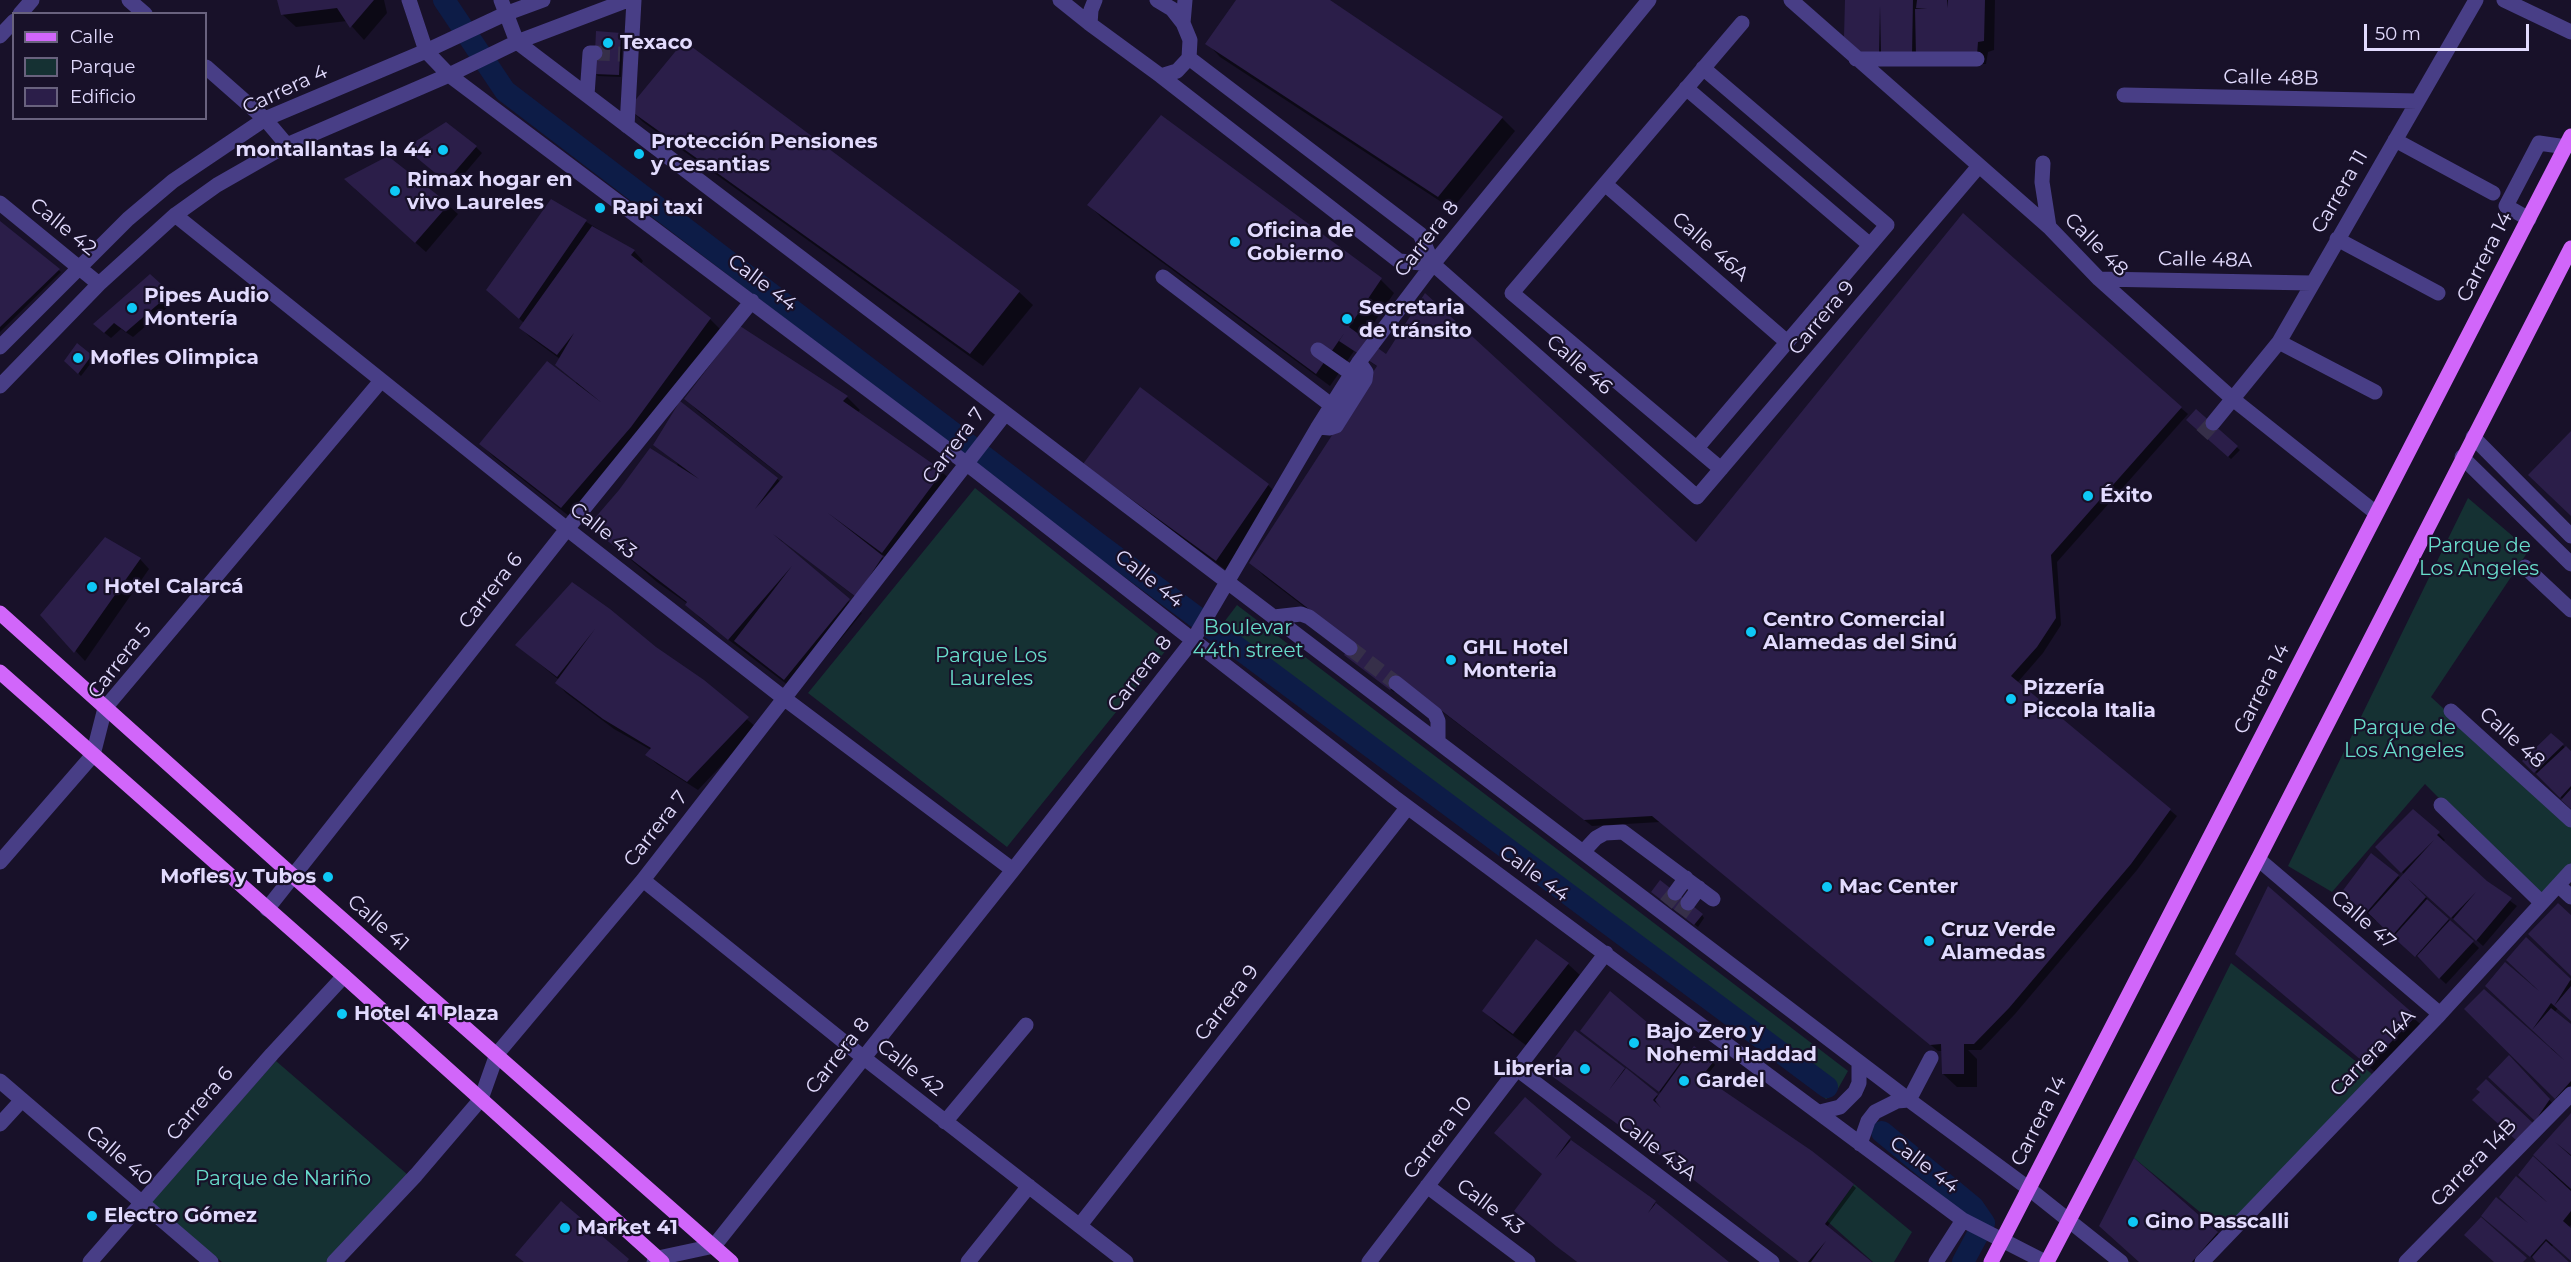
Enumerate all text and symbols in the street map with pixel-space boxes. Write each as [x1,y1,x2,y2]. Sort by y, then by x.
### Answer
legend [12,12,207,120]
scale bar [2367,12,2532,50]
text: 50 m [2375,23,2421,45]
text: Calle [70,26,114,48]
place label: Texaco [620,31,692,55]
marker: Texaco [601,36,615,50]
text: Parque [70,56,135,78]
street label: Carrera 4 [239,60,331,120]
street label: Calle 48B [2223,65,2319,91]
text: Edificio [70,86,136,108]
place label: Protección Pensiones y Cesantias [651,130,878,177]
place label: montallantas la 44 [236,138,431,162]
marker: montallantas la 44 [436,143,450,157]
street label: Carrera 11 [2307,146,2373,238]
marker: Protección Pensiones y Cesantias [632,147,646,161]
place label: Rimax hogar en vivo Laureles [407,168,573,215]
marker: Rimax hogar en vivo Laureles [388,184,402,198]
street label: Calle 42 [25,193,101,261]
place label: Rapi taxi [612,196,703,220]
street label: Carrera 8 [1390,196,1464,282]
marker: Rapi taxi [593,201,607,215]
street label: Calle 46A [1667,207,1753,287]
street label: Calle 48 [2059,208,2133,282]
street label: Carrera 14 [2452,208,2518,306]
place label: Oficina de Gobierno [1247,219,1354,266]
marker: Oficina de Gobierno [1228,235,1242,249]
street label: Calle 48A [2158,247,2252,273]
street label: Calle 44 [723,249,801,317]
street label: Carrera 9 [1784,276,1860,360]
place label: Pipes Audio Montería [144,284,269,331]
place label: Secretaria de tránsito [1359,296,1472,343]
marker: Pipes Audio Montería [125,301,139,315]
marker: Secretaria de tránsito [1340,312,1354,326]
street label: Calle 46 [1541,330,1617,400]
place label: Mofles Olimpica [90,346,259,370]
marker: Mofles Olimpica [71,351,85,365]
street label: Carrera 7 [917,403,991,489]
place label: Éxito [2100,484,2153,508]
marker: Éxito [2081,489,2095,503]
street label: Calle 43 [565,498,641,564]
park label: Parque de Los Angeles [2419,534,2539,581]
street label: Calle 44 [1110,545,1188,613]
street label: Carrera 6 [454,548,528,634]
place label: Hotel Calarcá [104,575,244,599]
marker: Hotel Calarcá [85,580,99,594]
place label: Centro Comercial Alamedas del Sinú [1763,608,1957,655]
park label: Boulevar 44th street [1192,616,1304,663]
street label: Carrera 5 [83,619,157,703]
marker: Centro Comercial Alamedas del Sinú [1744,625,1758,639]
street label: Carrera 8 [1103,631,1177,717]
place label: GHL Hotel Monteria [1463,636,1569,683]
street label: Carrera 14 [2229,640,2295,738]
park label: Parque Los Laureles [935,644,1047,691]
marker: GHL Hotel Monteria [1444,653,1458,667]
place label: Pizzería Piccola Italia [2023,676,2156,723]
marker: Pizzería Piccola Italia [2004,692,2018,706]
street label: Calle 48 [2474,702,2550,774]
park label: Parque de Los Ángeles [2344,716,2464,763]
street label: Carrera 7 [619,786,693,872]
street label: Calle 44 [1494,841,1574,907]
place label: Mofles y Tubos [160,865,316,889]
marker: Mofles y Tubos [321,870,335,884]
place label: Mac Center [1839,875,1958,899]
marker: Mac Center [1820,880,1834,894]
street label: Calle 47 [2326,885,2400,955]
street label: Calle 41 [342,890,414,956]
place label: Cruz Verde Alamedas [1941,918,2056,965]
marker: Cruz Verde Alamedas [1922,934,1936,948]
street label: Carrera 9 [1190,960,1264,1046]
place label: Hotel 41 Plaza [354,1002,499,1026]
street label: Carrera 14A [2325,1004,2421,1102]
marker: Hotel 41 Plaza [335,1007,349,1021]
street label: Carrera 8 [801,1013,875,1099]
place label: Bajo Zero y Nohemi Haddad [1646,1020,1817,1067]
street label: Calle 42 [872,1034,948,1102]
marker: Bajo Zero y Nohemi Haddad [1627,1036,1641,1050]
place label: Libreria [1493,1057,1573,1081]
street label: Carrera 6 [161,1062,239,1146]
marker: Libreria [1578,1062,1592,1076]
place label: Gardel [1696,1069,1765,1093]
street label: Carrera 14 [2006,1072,2072,1170]
marker: Gardel [1677,1074,1691,1088]
street label: Carrera 10 [1398,1092,1478,1184]
street label: Calle 43A [1613,1112,1701,1186]
street label: Carrera 14B [2426,1114,2522,1212]
street label: Calle 40 [81,1121,157,1191]
street label: Calle 44 [1885,1131,1963,1199]
park label: Parque de Nariño [195,1167,371,1191]
street label: Calle 43 [1452,1174,1528,1240]
place label: Electro Gómez [104,1204,257,1228]
marker: Electro Gómez [85,1209,99,1223]
place label: Gino Passcalli [2145,1210,2289,1234]
marker: Gino Passcalli [2126,1215,2140,1229]
place label: Market 41 [577,1216,678,1240]
marker: Market 41 [558,1221,572,1235]

